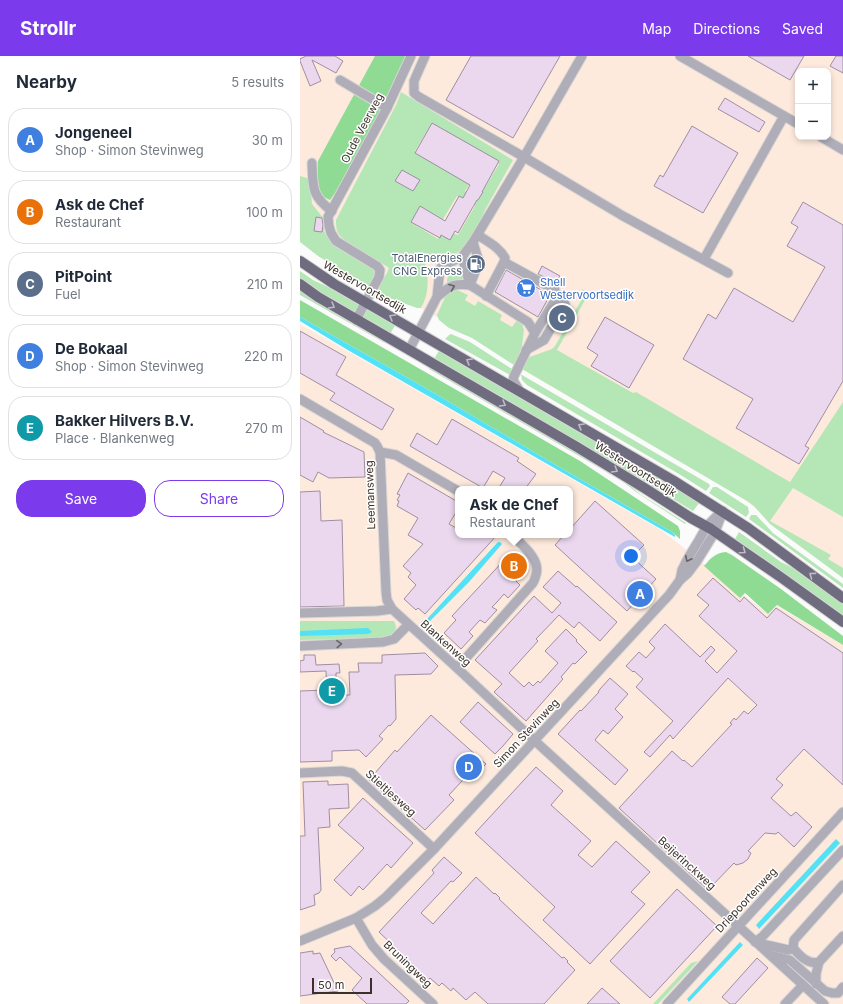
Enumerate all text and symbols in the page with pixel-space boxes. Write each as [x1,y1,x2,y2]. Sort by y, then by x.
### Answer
text: Strollr [20,17,76,40]
text: Map [642,20,671,37]
text: Directions [693,20,760,37]
text: Saved [782,20,823,37]
map controls [795,68,831,140]
button: + [795,68,831,104]
text: Nearby [16,72,77,92]
text: 5 results [231,74,284,90]
street label: Oude Veerweg [338,91,386,165]
button: − [795,104,831,140]
text: Jongeneel [55,123,132,142]
text: A [25,132,35,148]
text: 30 m [252,132,283,148]
text: Shop · Simon Stevinweg [55,142,204,158]
text: Ask de Chef [55,195,144,214]
text: B [26,204,34,220]
text: 100 m [246,204,283,220]
text: Restaurant [55,214,121,230]
place label: TotalEnergies CNG Express [392,251,462,278]
fuel station icon: TotalEnergies CNG Express [465,253,487,275]
street label: Westervoortsedijk [321,257,409,317]
text: PitPoint [55,267,112,286]
place label: Shell Westervoortsedijk [540,275,634,302]
text: C [25,276,35,292]
text: 210 m [247,276,283,292]
supermarket icon: Shell Westervoortsedijk [515,277,537,299]
one-way arrow [449,284,456,292]
text: Fuel [55,286,81,302]
one-way arrow [328,301,335,308]
pin: C [549,303,575,333]
one-way arrow [389,314,396,321]
text: De Bokaal [55,339,128,358]
text: D [25,348,35,364]
text: 220 m [244,348,283,364]
text: Shop · Simon Stevinweg [55,358,204,374]
one-way arrow [466,359,473,366]
one-way arrow [499,400,506,407]
text: Bakker Hilvers B.V. [55,411,194,430]
text: E [26,420,34,436]
text: 270 m [245,420,283,436]
one-way arrow [578,424,585,431]
text: Place · Blankenweg [55,430,175,446]
street label: Westervoortsedijk [592,438,680,500]
street label: Leemansweg [362,460,378,530]
one-way arrow [611,466,618,473]
button: Save [16,480,146,517]
button: Share [154,480,284,517]
popup [455,486,573,538]
text: Ask de Chef [470,495,558,514]
text: Restaurant [470,514,536,530]
your location [621,546,641,566]
one-way arrow [739,546,746,554]
pin: B [501,551,527,581]
one-way arrow [685,555,692,563]
one-way arrow [809,573,816,580]
pin: A [627,579,653,609]
street label: Blankenweg [418,617,474,669]
one-way arrow [336,640,342,648]
pin: E [319,676,345,706]
street label: Simon Stevinweg [490,695,562,771]
pin: D [456,752,482,782]
street label: Stieltjesweg [363,767,419,819]
street label: Beijerinckweg [655,833,719,893]
street label: Driepoortenweg [712,865,780,935]
street label: Bruningweg [381,937,435,991]
scale bar [312,976,372,995]
text: 50 m [318,978,344,992]

